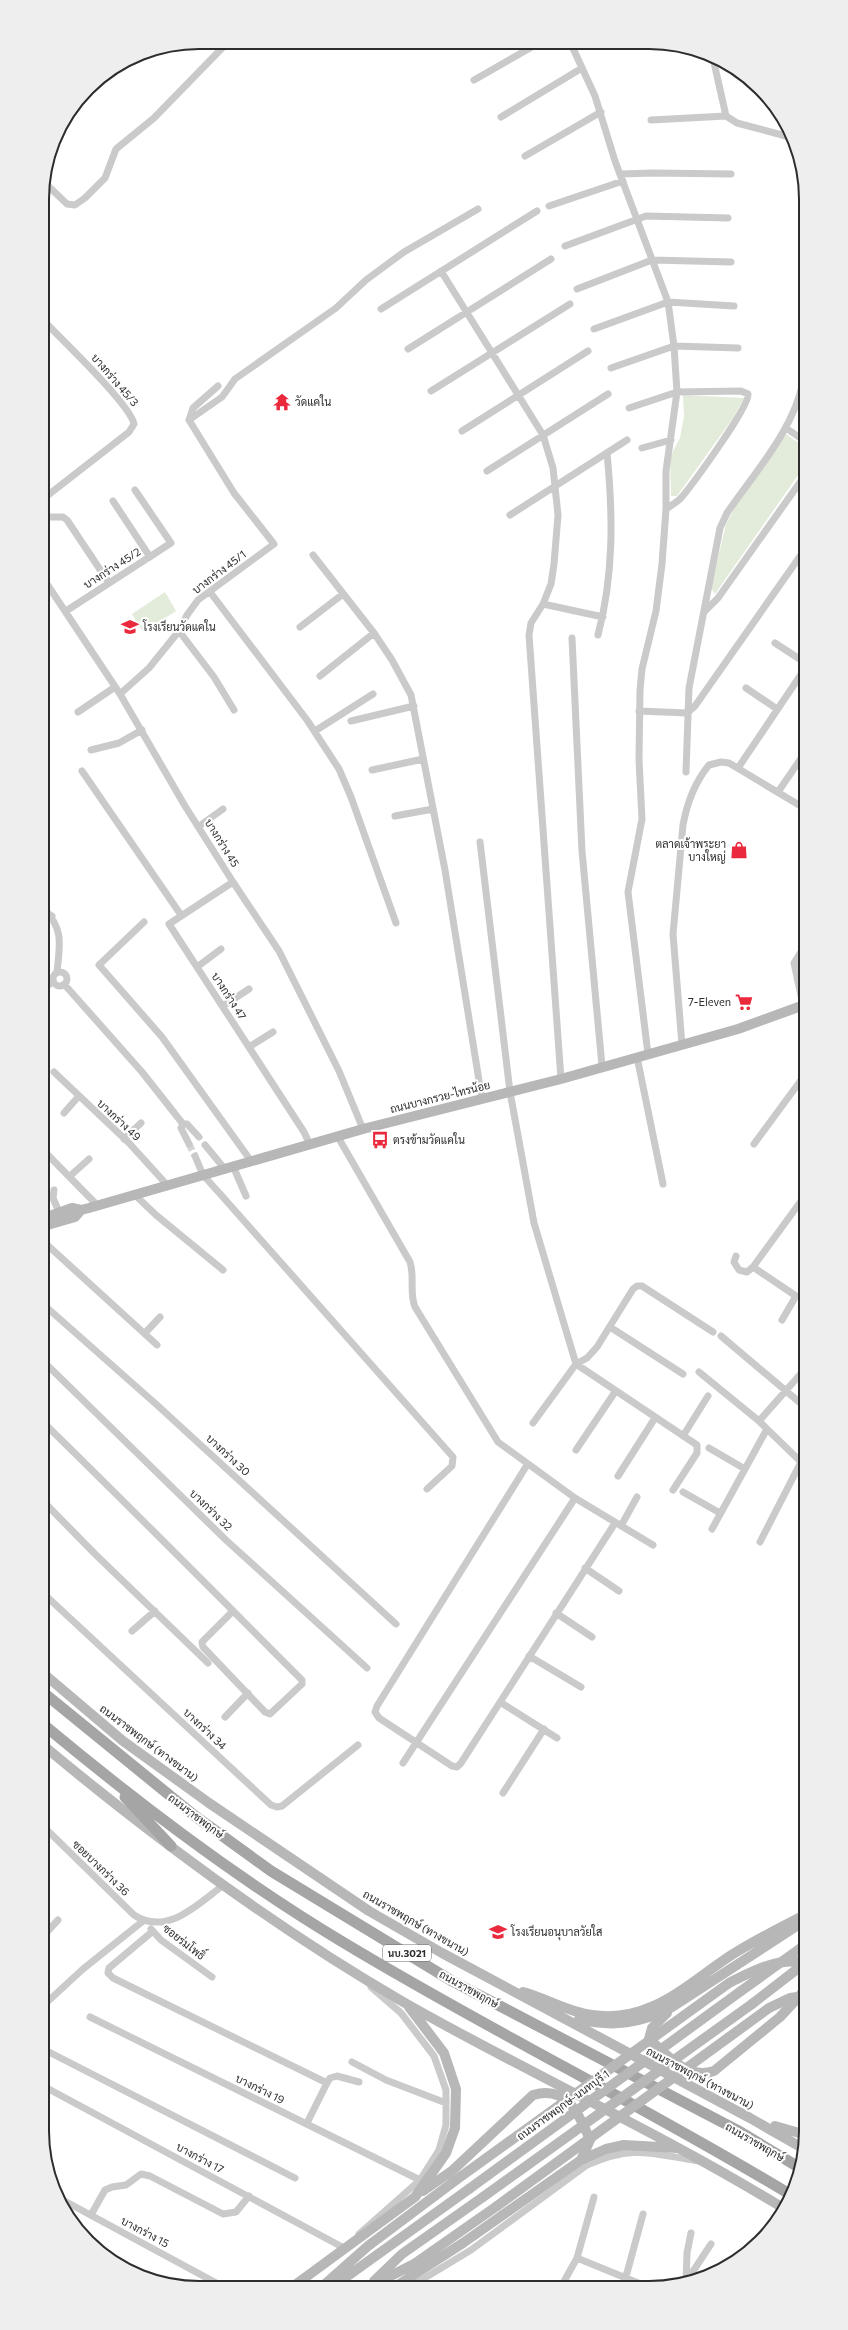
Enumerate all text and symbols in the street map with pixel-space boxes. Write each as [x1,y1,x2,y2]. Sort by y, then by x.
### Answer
street label: บางกร่าง 45/3 [89,351,142,409]
temple icon: วัดแคใน [272,392,292,412]
place label: วัดแคใน [295,394,331,408]
street label: บางกร่าง 45/2 [81,544,143,591]
street label: บางกร่าง 45/1 [189,547,248,596]
school or university icon: โรงเรียนวัดแคใน [120,617,140,637]
place label: โรงเรียนวัดแคใน [142,619,216,633]
street label: บางกร่าง 45 [202,816,242,869]
place label: ตลาดเจ้าพระยา บางใหญ่ [655,837,726,864]
shop icon: ตลาดเจ้าพระยา บางใหญ่ [729,840,749,860]
street label: บางกร่าง 47 [209,970,250,1022]
supermarket icon: 7-Eleven [734,992,754,1012]
place label: 7-Eleven [688,995,731,1008]
street label: ถนนบางกรวย-ไทรน้อย [388,1077,491,1115]
street label: บางกร่าง 49 [95,1096,144,1143]
bus stop icon: ตรงข้ามวัดแคใน [370,1130,390,1150]
place label: ตรงข้ามวัดแคใน [393,1132,465,1146]
street label: บางกร่าง 30 [204,1431,253,1478]
street label: บางกร่าง 32 [187,1486,235,1533]
street label: ถนนราชพฤกษ์ (ทางขนาน) [97,1701,202,1785]
street label: บางกร่าง 34 [181,1705,230,1752]
street label: ถนนราชพฤกษ์ [166,1790,228,1842]
street label: ซอยบางกร่าง 36 [70,1837,133,1898]
street label: ถนนราชพฤกษ์ (ทางขนาน) [361,1886,472,1959]
street label: ซอยร่มโพธิ์ [161,1918,211,1962]
school or university icon: โรงเรียนอนุบาลวัยใส [488,1922,508,1942]
place label: โรงเรียนอนุบาลวัยใส [510,1924,602,1941]
road number: นบ.3021 [383,1945,431,1961]
street label: ถนนราชพฤกษ์ [437,1966,502,2011]
street label: ถนนราชพฤกษ์ (ทางขนาน) [644,2043,757,2112]
street label: ถนนราชพฤกษ์-นนทบุรี 1 [513,2066,613,2145]
street label: บางกร่าง 19 [234,2071,287,2106]
street label: ถนนราชพฤกษ์ [723,2119,788,2165]
street label: บางกร่าง 17 [174,2140,226,2176]
street label: บางกร่าง 15 [119,2213,171,2250]

